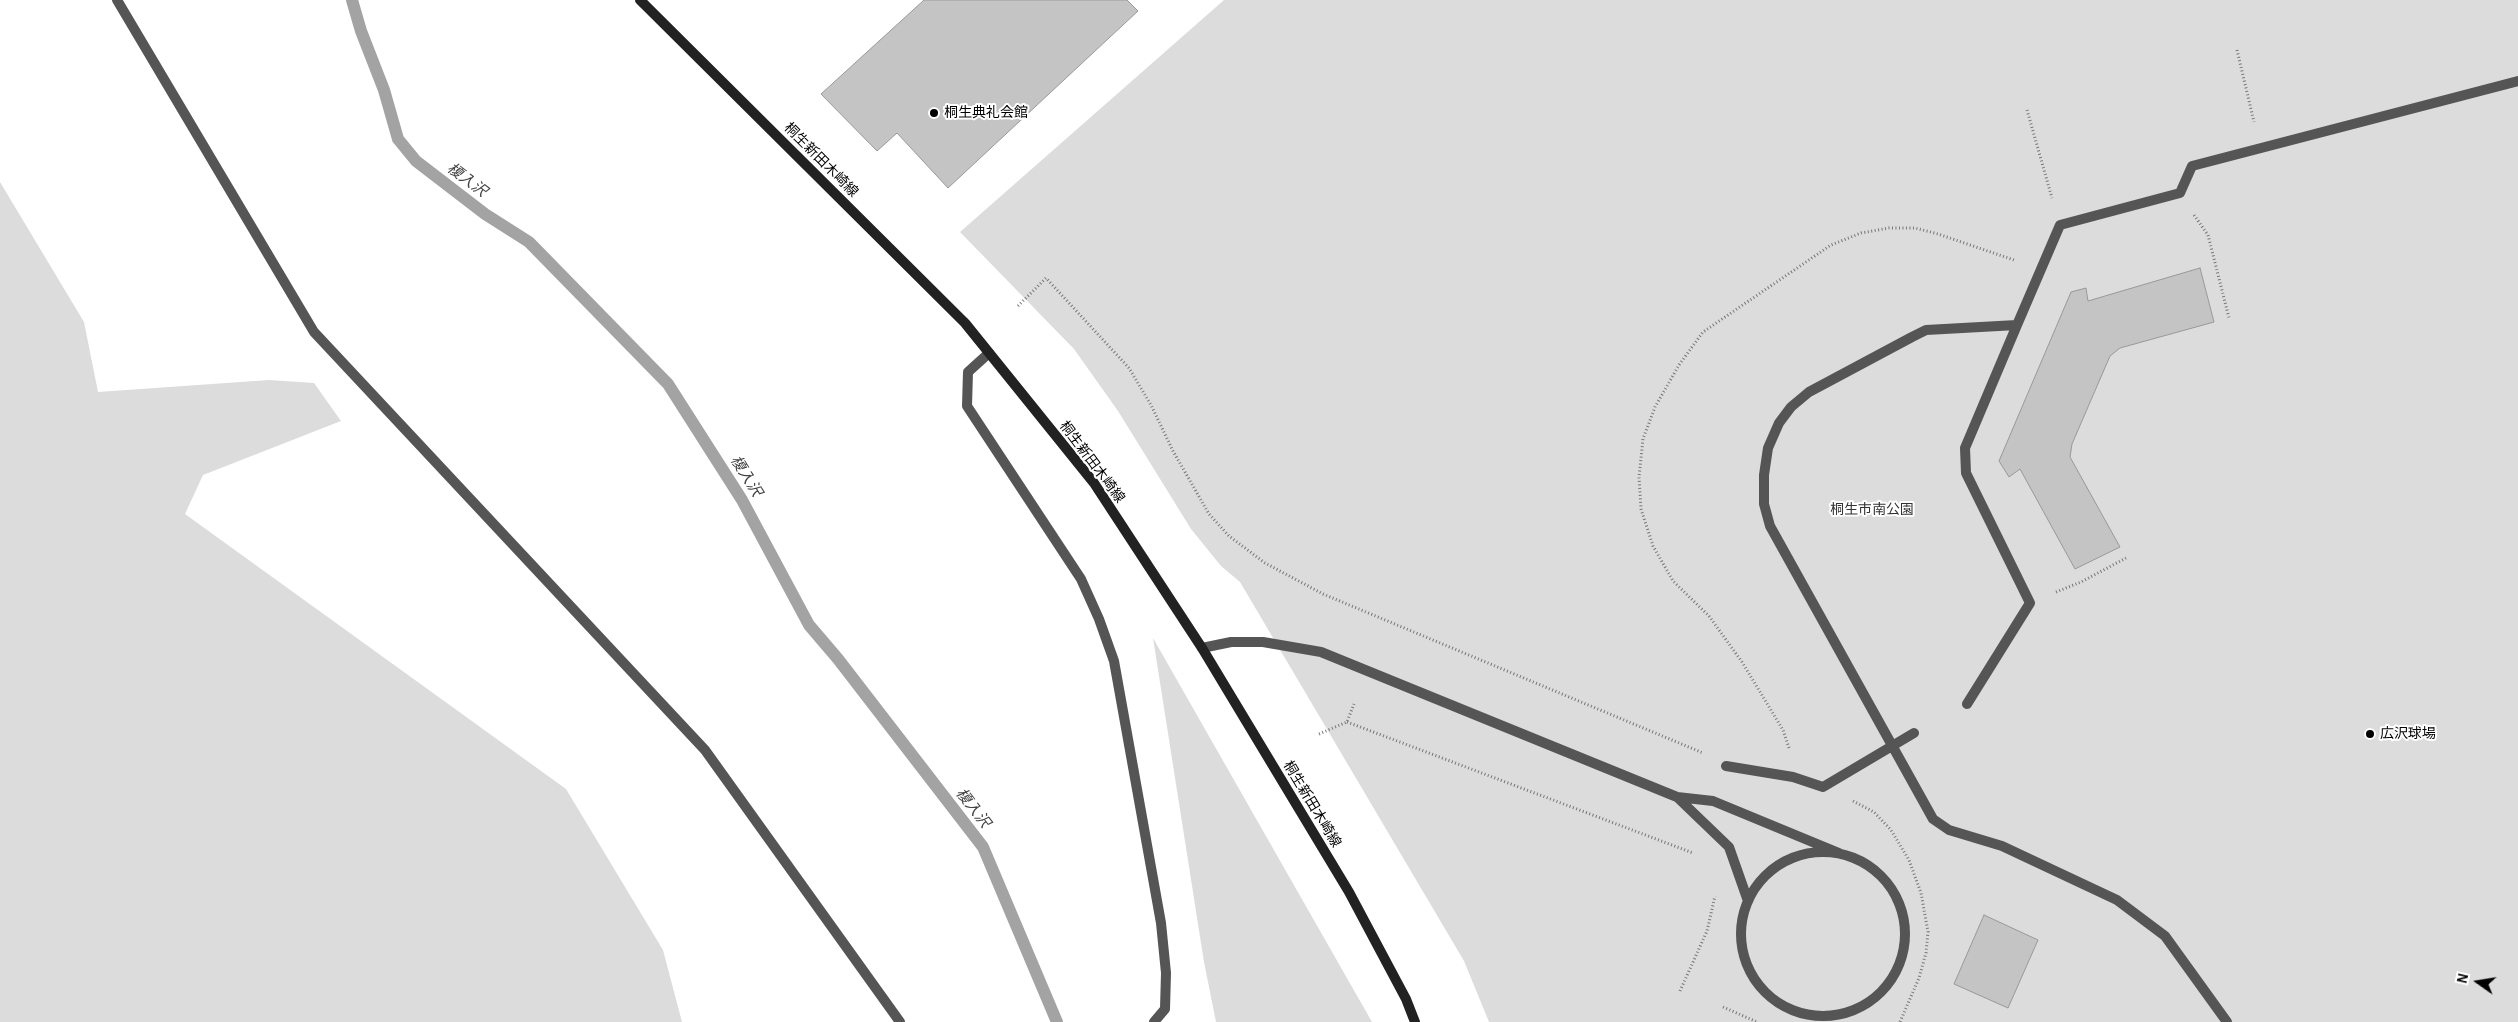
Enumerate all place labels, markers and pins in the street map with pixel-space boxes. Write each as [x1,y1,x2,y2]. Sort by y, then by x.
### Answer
place label: 桐生典礼会館 [944,105,1028,121]
marker: 桐生典礼会館 [928,107,940,119]
place label: 広沢球場 [2380,726,2436,742]
marker: 広沢球場 [2364,728,2376,740]

